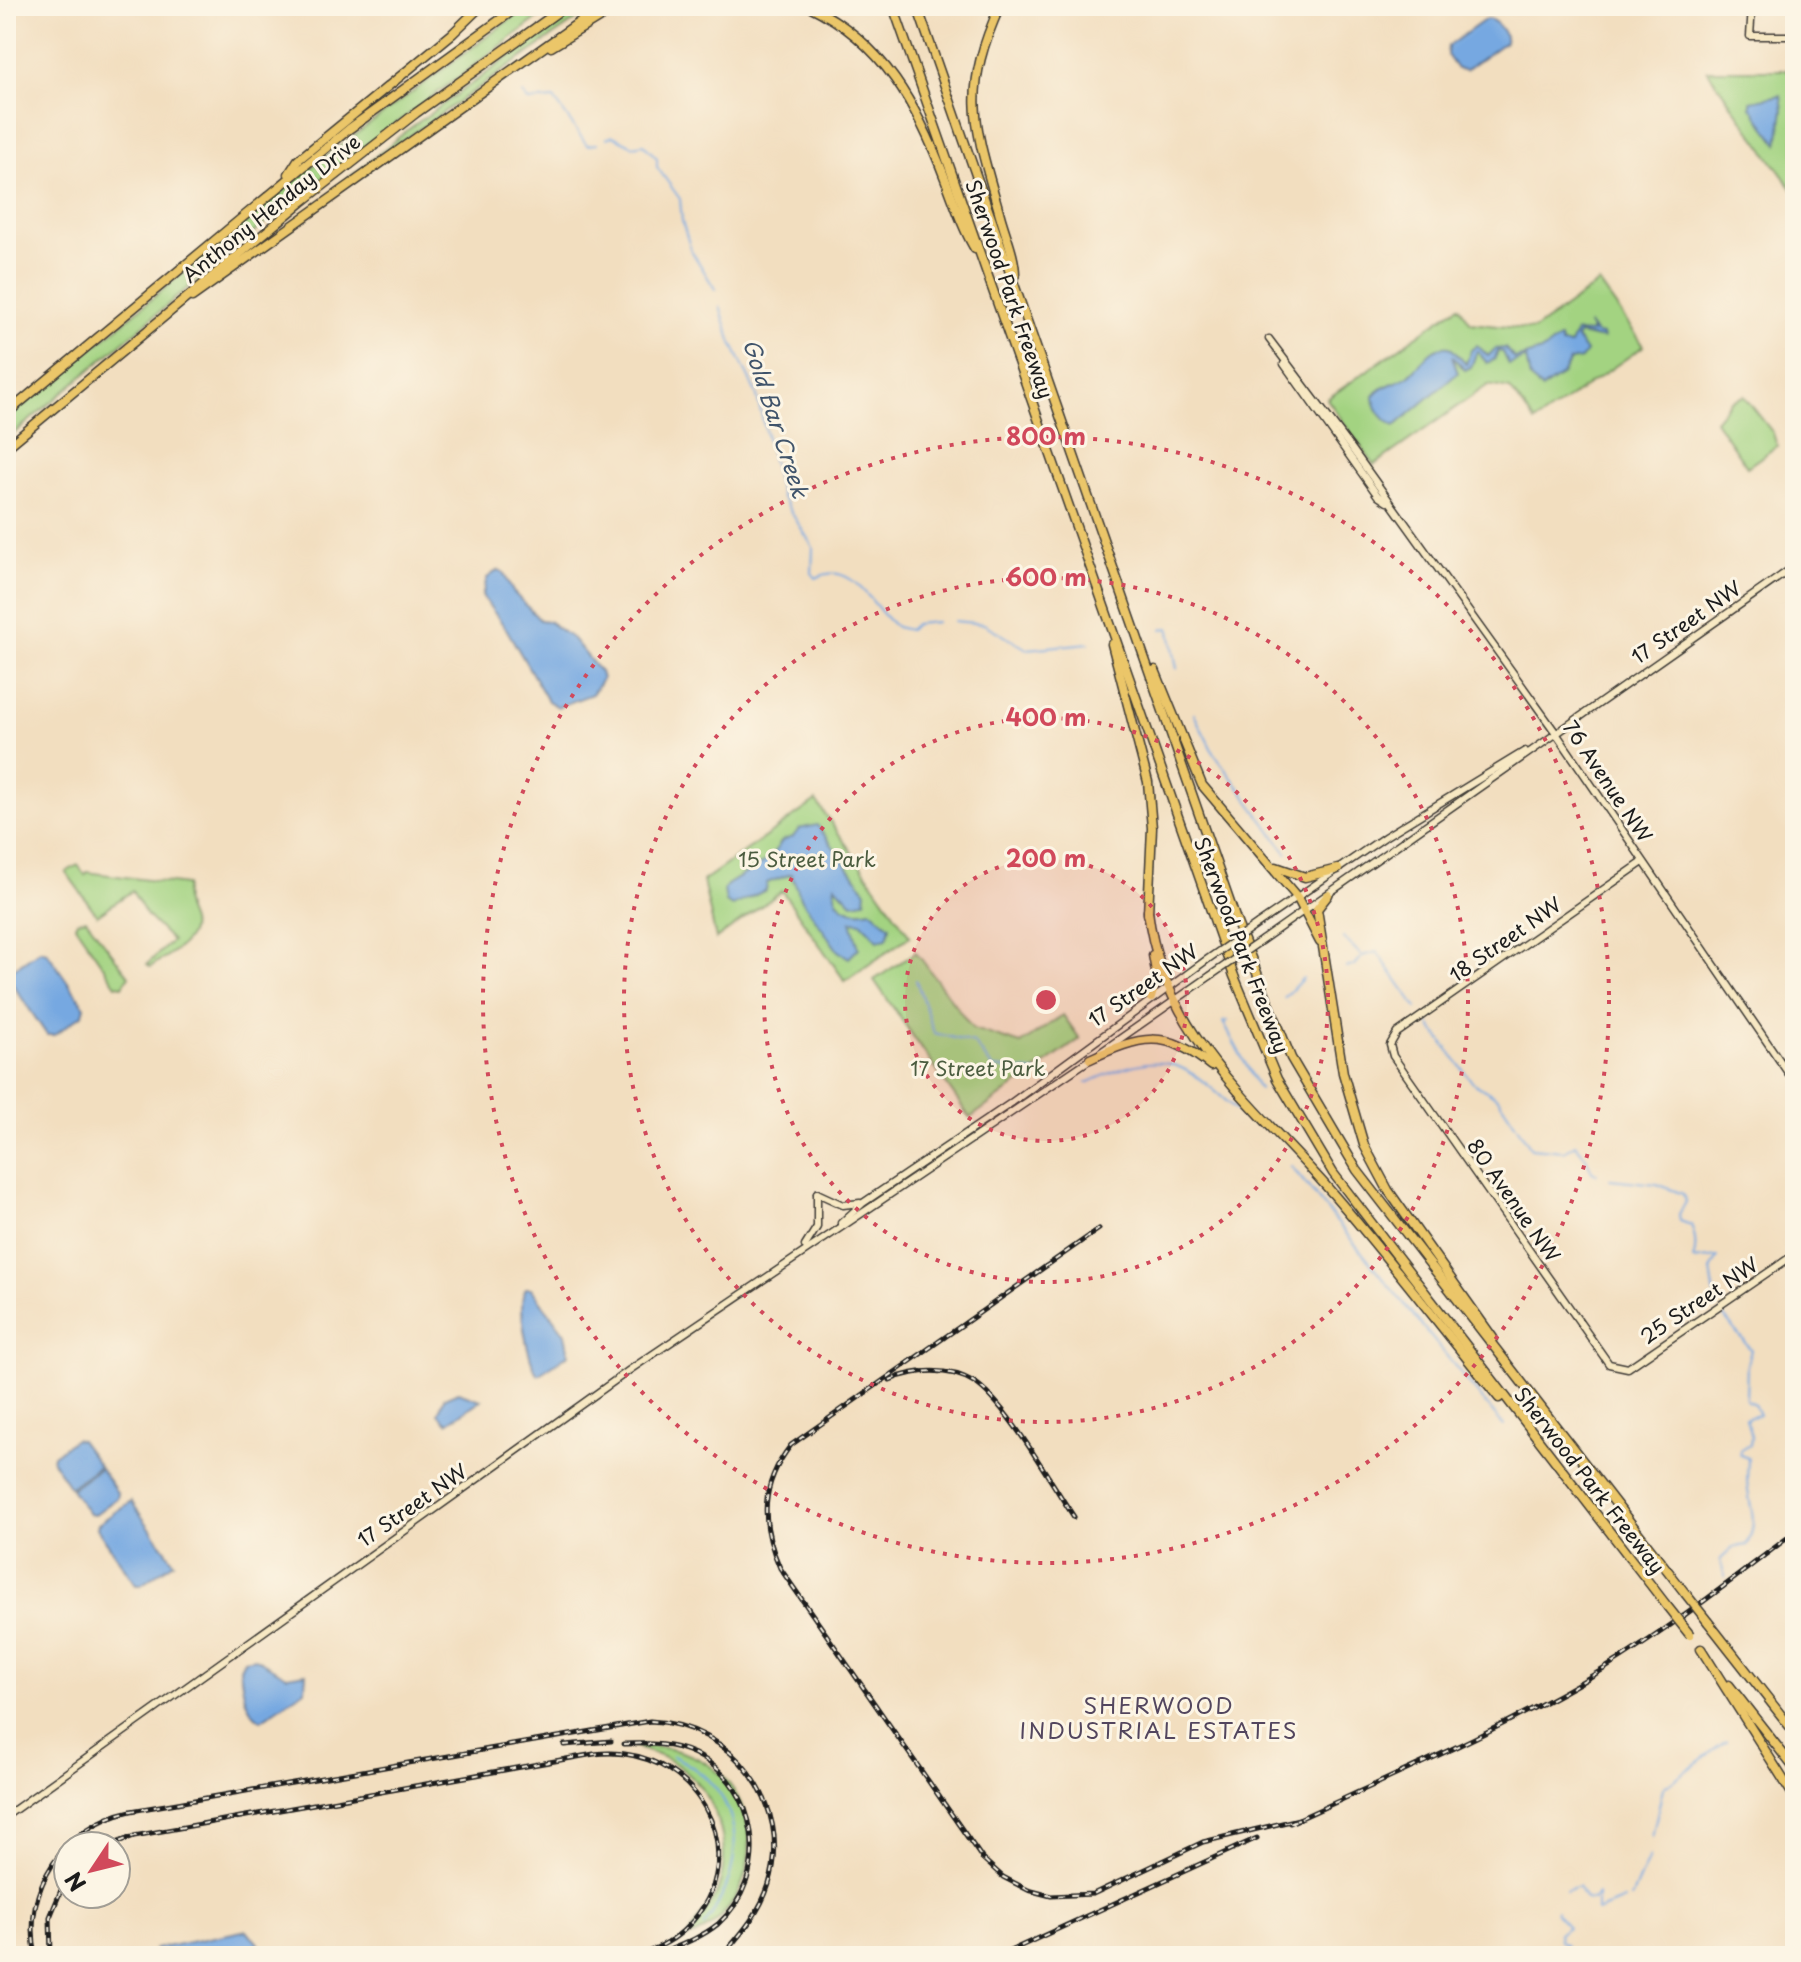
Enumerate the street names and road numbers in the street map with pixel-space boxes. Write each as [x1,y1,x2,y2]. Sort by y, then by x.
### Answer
street label: Anthony Henday Drive [175,127,367,289]
street label: Sherwood Park Freeway [958,176,1062,402]
street label: 17 Street NW [1625,573,1748,671]
street label: 76 Avenue NW [1556,714,1660,848]
street label: Sherwood Park Freeway [1187,832,1297,1058]
street label: 18 Street NW [1443,889,1568,989]
street label: 17 Street NW [1082,936,1205,1034]
street label: 80 Avenue NW [1460,1132,1568,1268]
street label: 25 Street NW [1634,1249,1765,1351]
street label: Sherwood Park Freeway [1508,1380,1672,1580]
street label: 17 Street NW [351,1456,474,1554]

